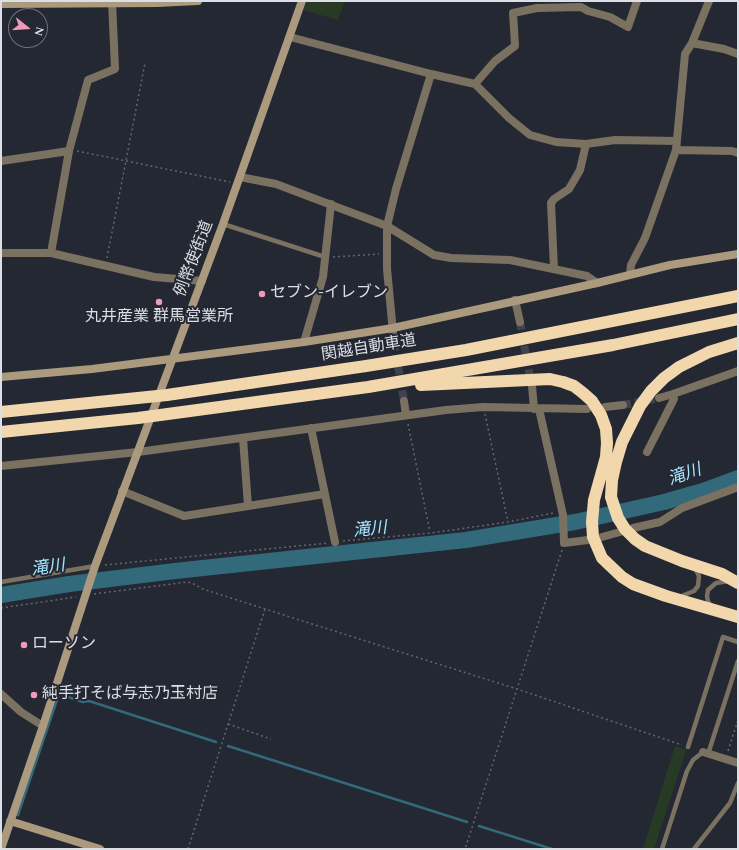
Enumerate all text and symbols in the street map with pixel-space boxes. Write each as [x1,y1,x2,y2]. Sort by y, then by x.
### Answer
north arrow [8,8,48,48]
text: N [30,25,48,38]
street label: 例幣使街道 [172,218,218,300]
place label: セブン-イレブン [270,284,388,304]
marker: セブン-イレブン [257,289,267,299]
marker: 丸井産業 群馬営業所 [154,297,164,307]
place label: 丸井産業 群馬営業所 [85,308,233,328]
street label: 関越自動車道 [320,332,418,366]
water label: 滝川 [666,461,704,491]
water label: 滝川 [352,519,388,543]
water label: 滝川 [30,557,66,581]
place label: ローソン [32,635,96,655]
marker: ローソン [19,640,29,650]
place label: 純手打そば与志乃玉村店 [42,685,218,705]
marker: 純手打そば与志乃玉村店 [29,690,39,700]

